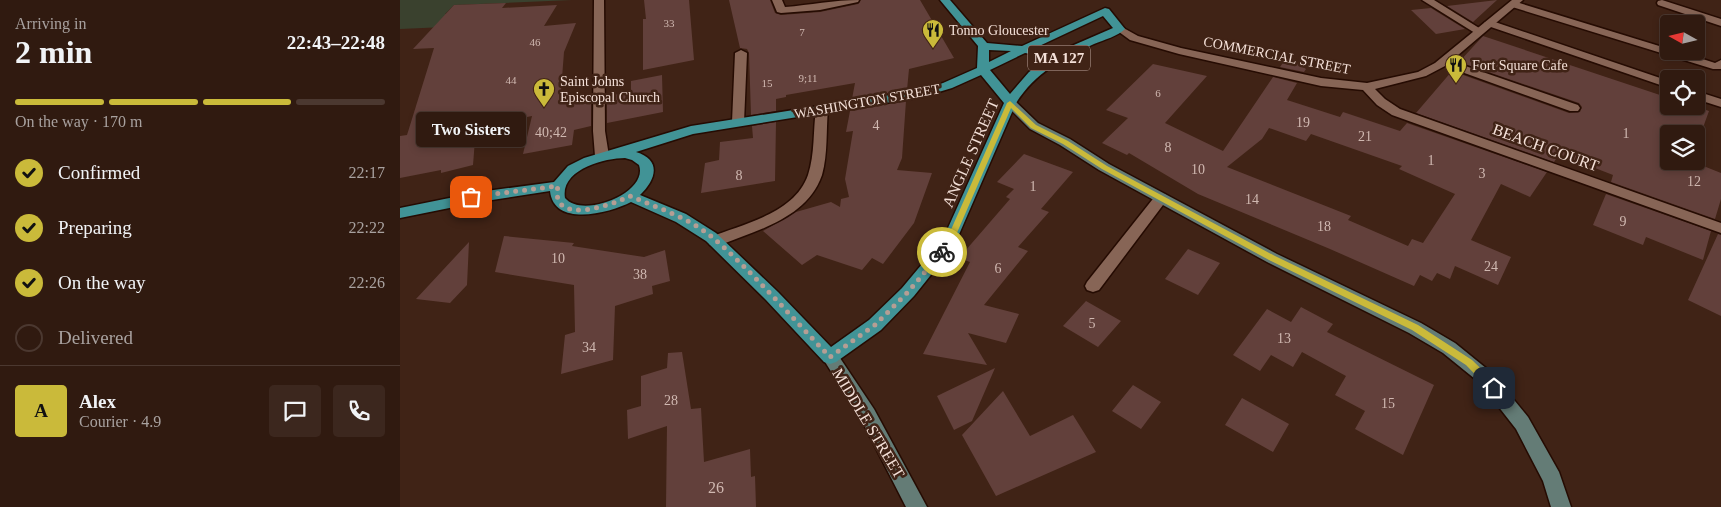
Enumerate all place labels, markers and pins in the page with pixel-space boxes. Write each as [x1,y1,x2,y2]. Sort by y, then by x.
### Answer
restaurant icon: Tonno Gloucester [921,18,945,49]
place label: Tonno Gloucester [949,23,1049,38]
restaurant icon: Fort Square Cafe [1444,53,1468,84]
place label: Fort Square Cafe [1472,58,1568,73]
place label: Saint Johns Episcopal Church [560,74,660,105]
church icon: Saint Johns Episcopal Church [532,77,556,108]
callout: Two Sisters [416,112,526,147]
pin [450,176,492,218]
pin [1473,367,1515,409]

